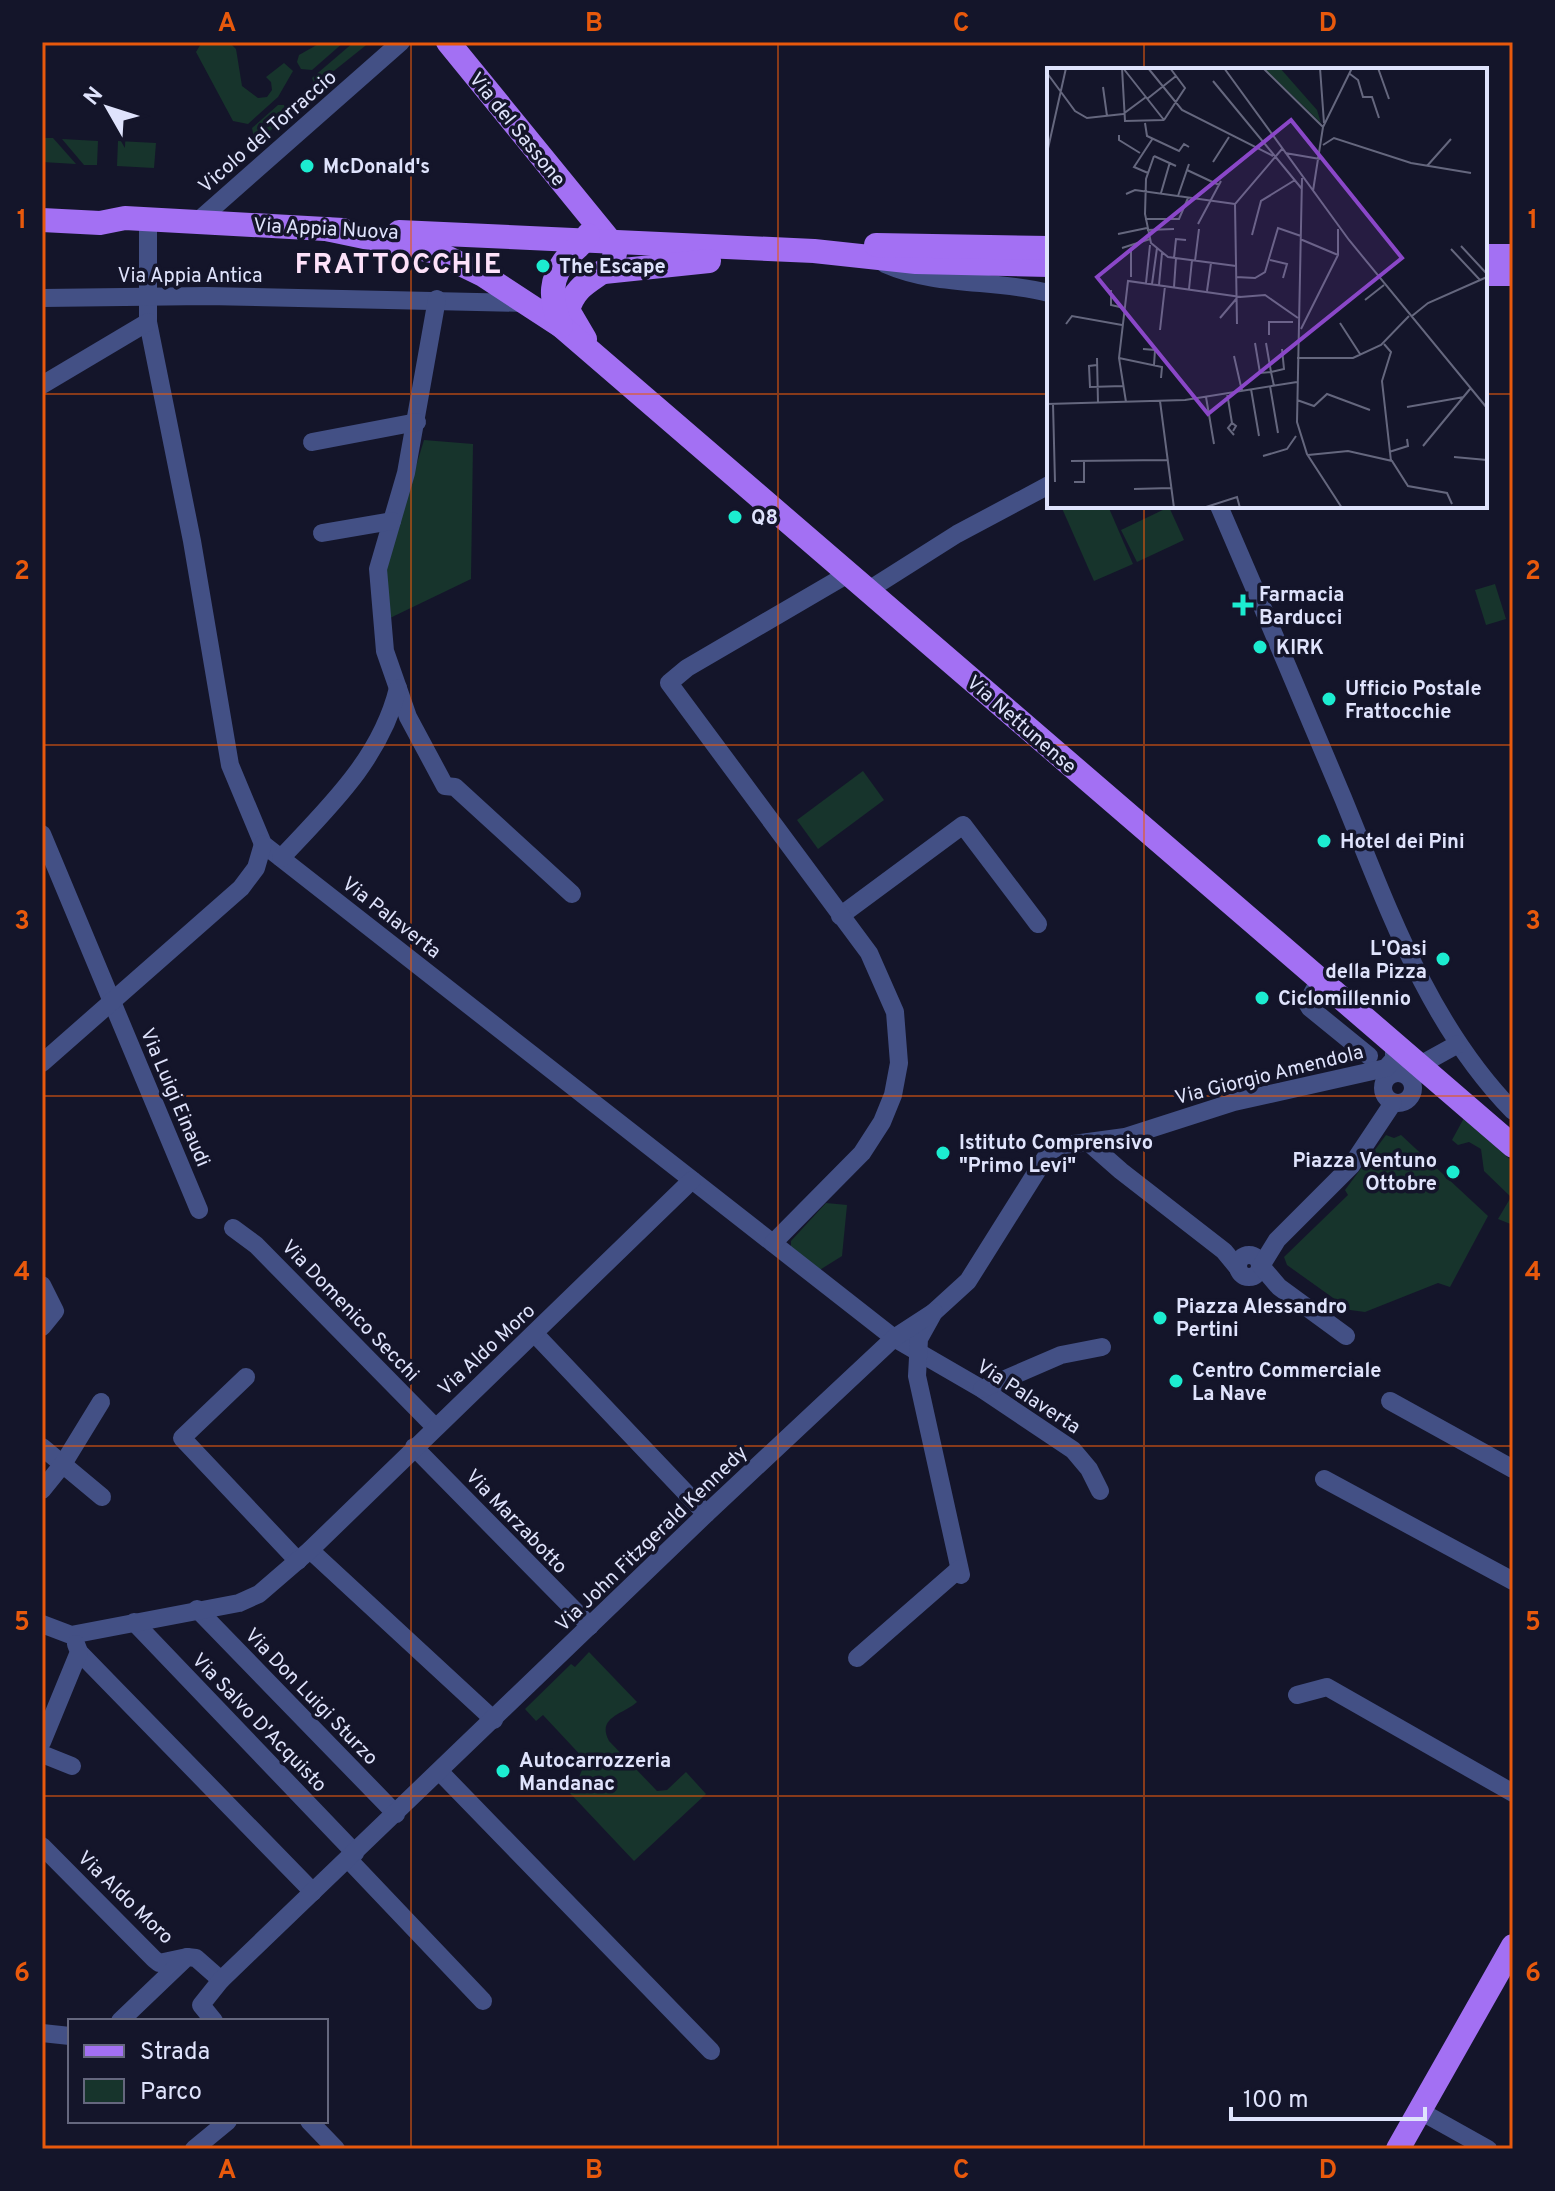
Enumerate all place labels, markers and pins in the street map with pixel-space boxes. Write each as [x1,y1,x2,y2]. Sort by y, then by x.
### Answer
place label: McDonald's [323,155,430,181]
marker: McDonald's [298,157,316,175]
place label: The Escape [559,255,666,281]
marker: The Escape [534,257,552,275]
place label: Q8 [751,506,778,532]
marker: Q8 [726,508,744,526]
place label: Farmacia Barducci [1259,583,1345,632]
marker: Farmacia Barducci [1234,596,1252,614]
place label: KIRK [1276,636,1324,662]
marker: KIRK [1251,638,1269,656]
place label: Ufficio Postale Frattocchie [1345,677,1482,726]
marker: Ufficio Postale Frattocchie [1320,690,1338,708]
place label: Hotel dei Pini [1340,830,1465,856]
marker: Hotel dei Pini [1315,832,1333,850]
place label: L'Oasi della Pizza [1325,937,1427,986]
marker: L'Oasi della Pizza [1434,950,1452,968]
place label: Ciclomillennio [1278,987,1411,1013]
marker: Ciclomillennio [1253,989,1271,1007]
place label: Istituto Comprensivo "Primo Levi" [959,1131,1153,1180]
marker: Istituto Comprensivo "Primo Levi" [934,1144,952,1162]
place label: Piazza Ventuno Ottobre [1293,1149,1437,1198]
marker: Piazza Ventuno Ottobre [1444,1163,1462,1181]
place label: Piazza Alessandro Pertini [1176,1295,1347,1344]
marker: Piazza Alessandro Pertini [1151,1309,1169,1327]
place label: Centro Commerciale La Nave [1192,1359,1381,1408]
marker: Centro Commerciale La Nave [1167,1372,1185,1390]
place label: Autocarrozzeria Mandanac [519,1749,671,1798]
marker: Autocarrozzeria Mandanac [494,1762,512,1780]

